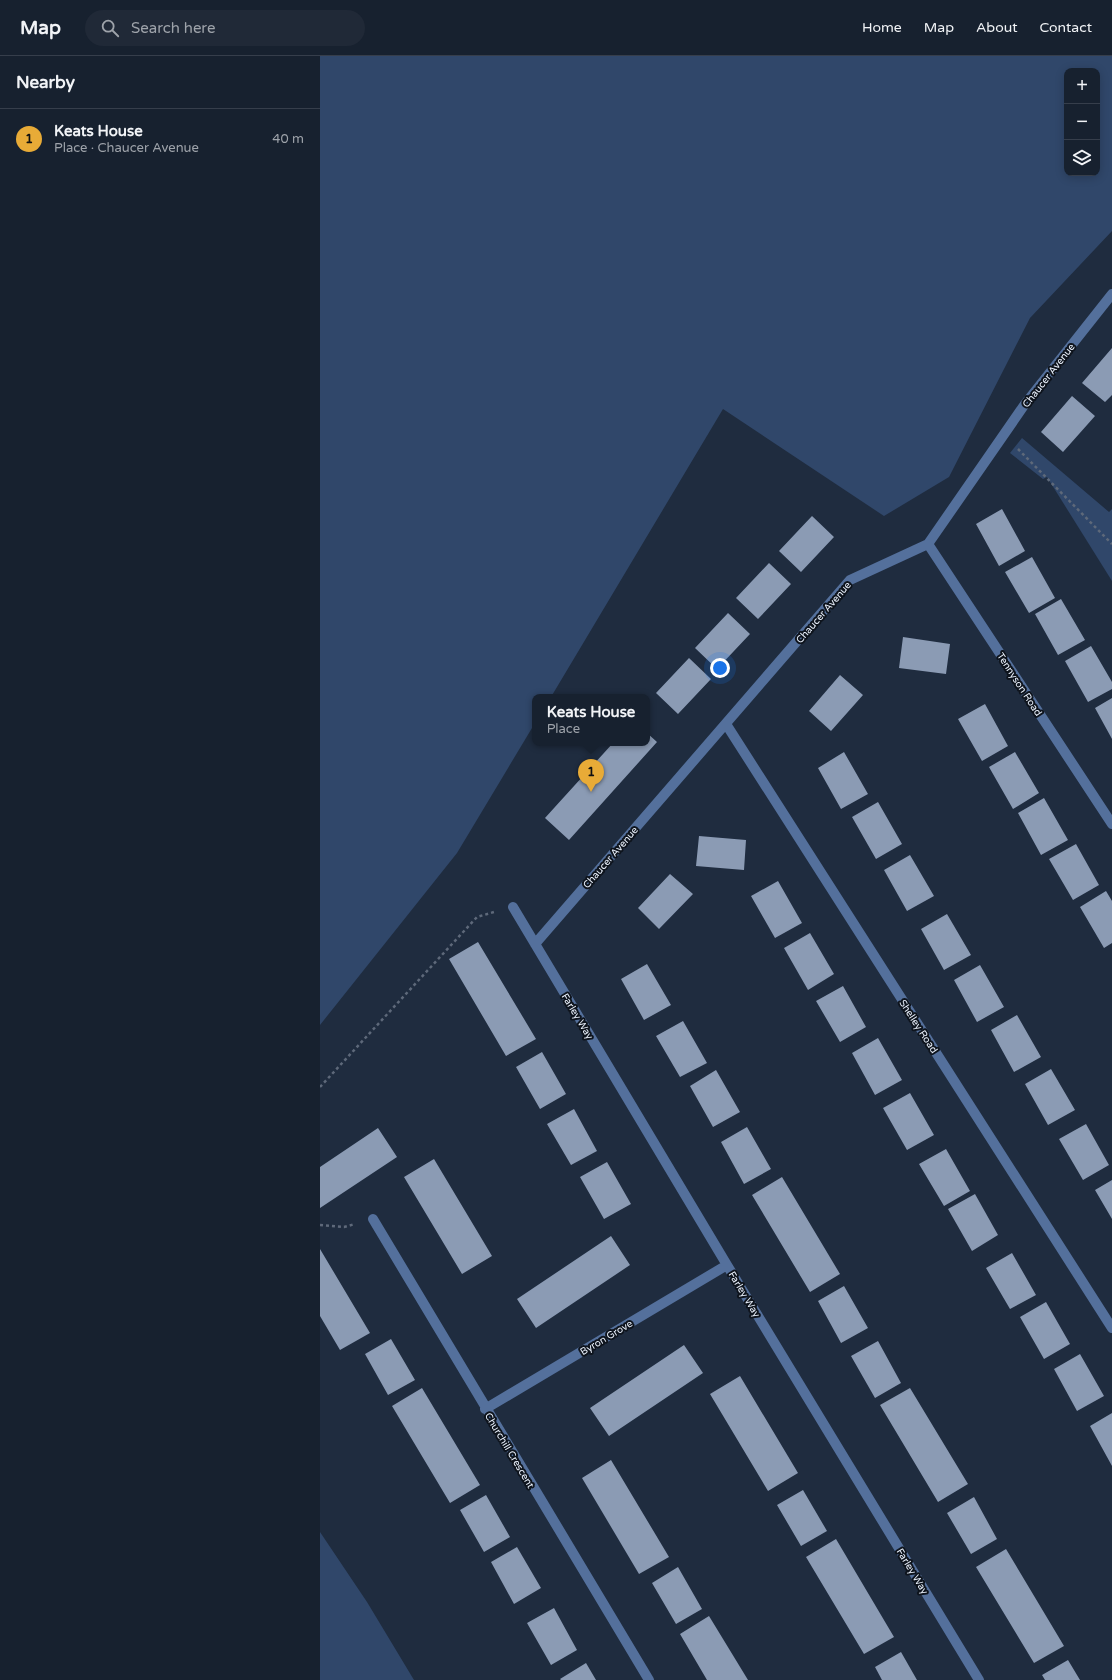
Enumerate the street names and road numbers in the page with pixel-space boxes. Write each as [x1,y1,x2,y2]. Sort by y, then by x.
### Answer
street label: Chaucer Avenue [1020,341,1078,410]
street label: Chaucer Avenue [794,579,854,646]
street label: Tennyson Road [994,651,1044,719]
street label: Chaucer Avenue [581,824,641,891]
street label: Farley Way [559,991,596,1042]
street label: Shelley Road [896,997,940,1056]
street label: Farley Way [726,1269,763,1320]
street label: Byron Grove [578,1317,635,1358]
street label: Churchill Crescent [482,1411,537,1491]
street label: Farley Way [894,1546,931,1597]

